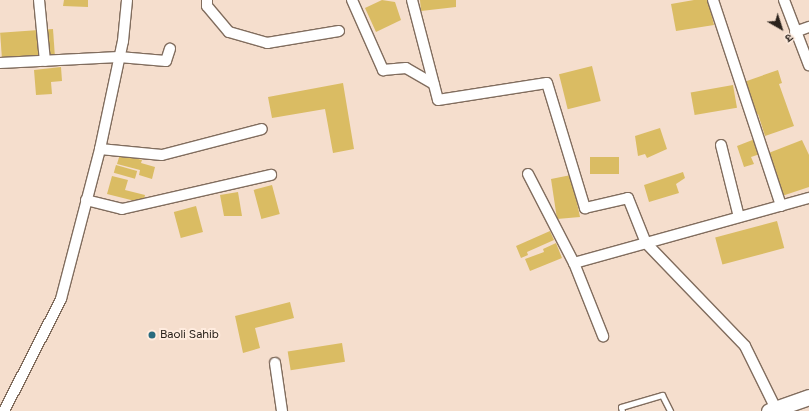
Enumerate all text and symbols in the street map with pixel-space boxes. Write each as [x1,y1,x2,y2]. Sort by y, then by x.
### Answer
north arrow [761,8,801,48]
text: उ [782,31,795,45]
place label: Baoli Sahib [160,328,219,342]
marker: Baoli Sahib [147,330,157,340]

